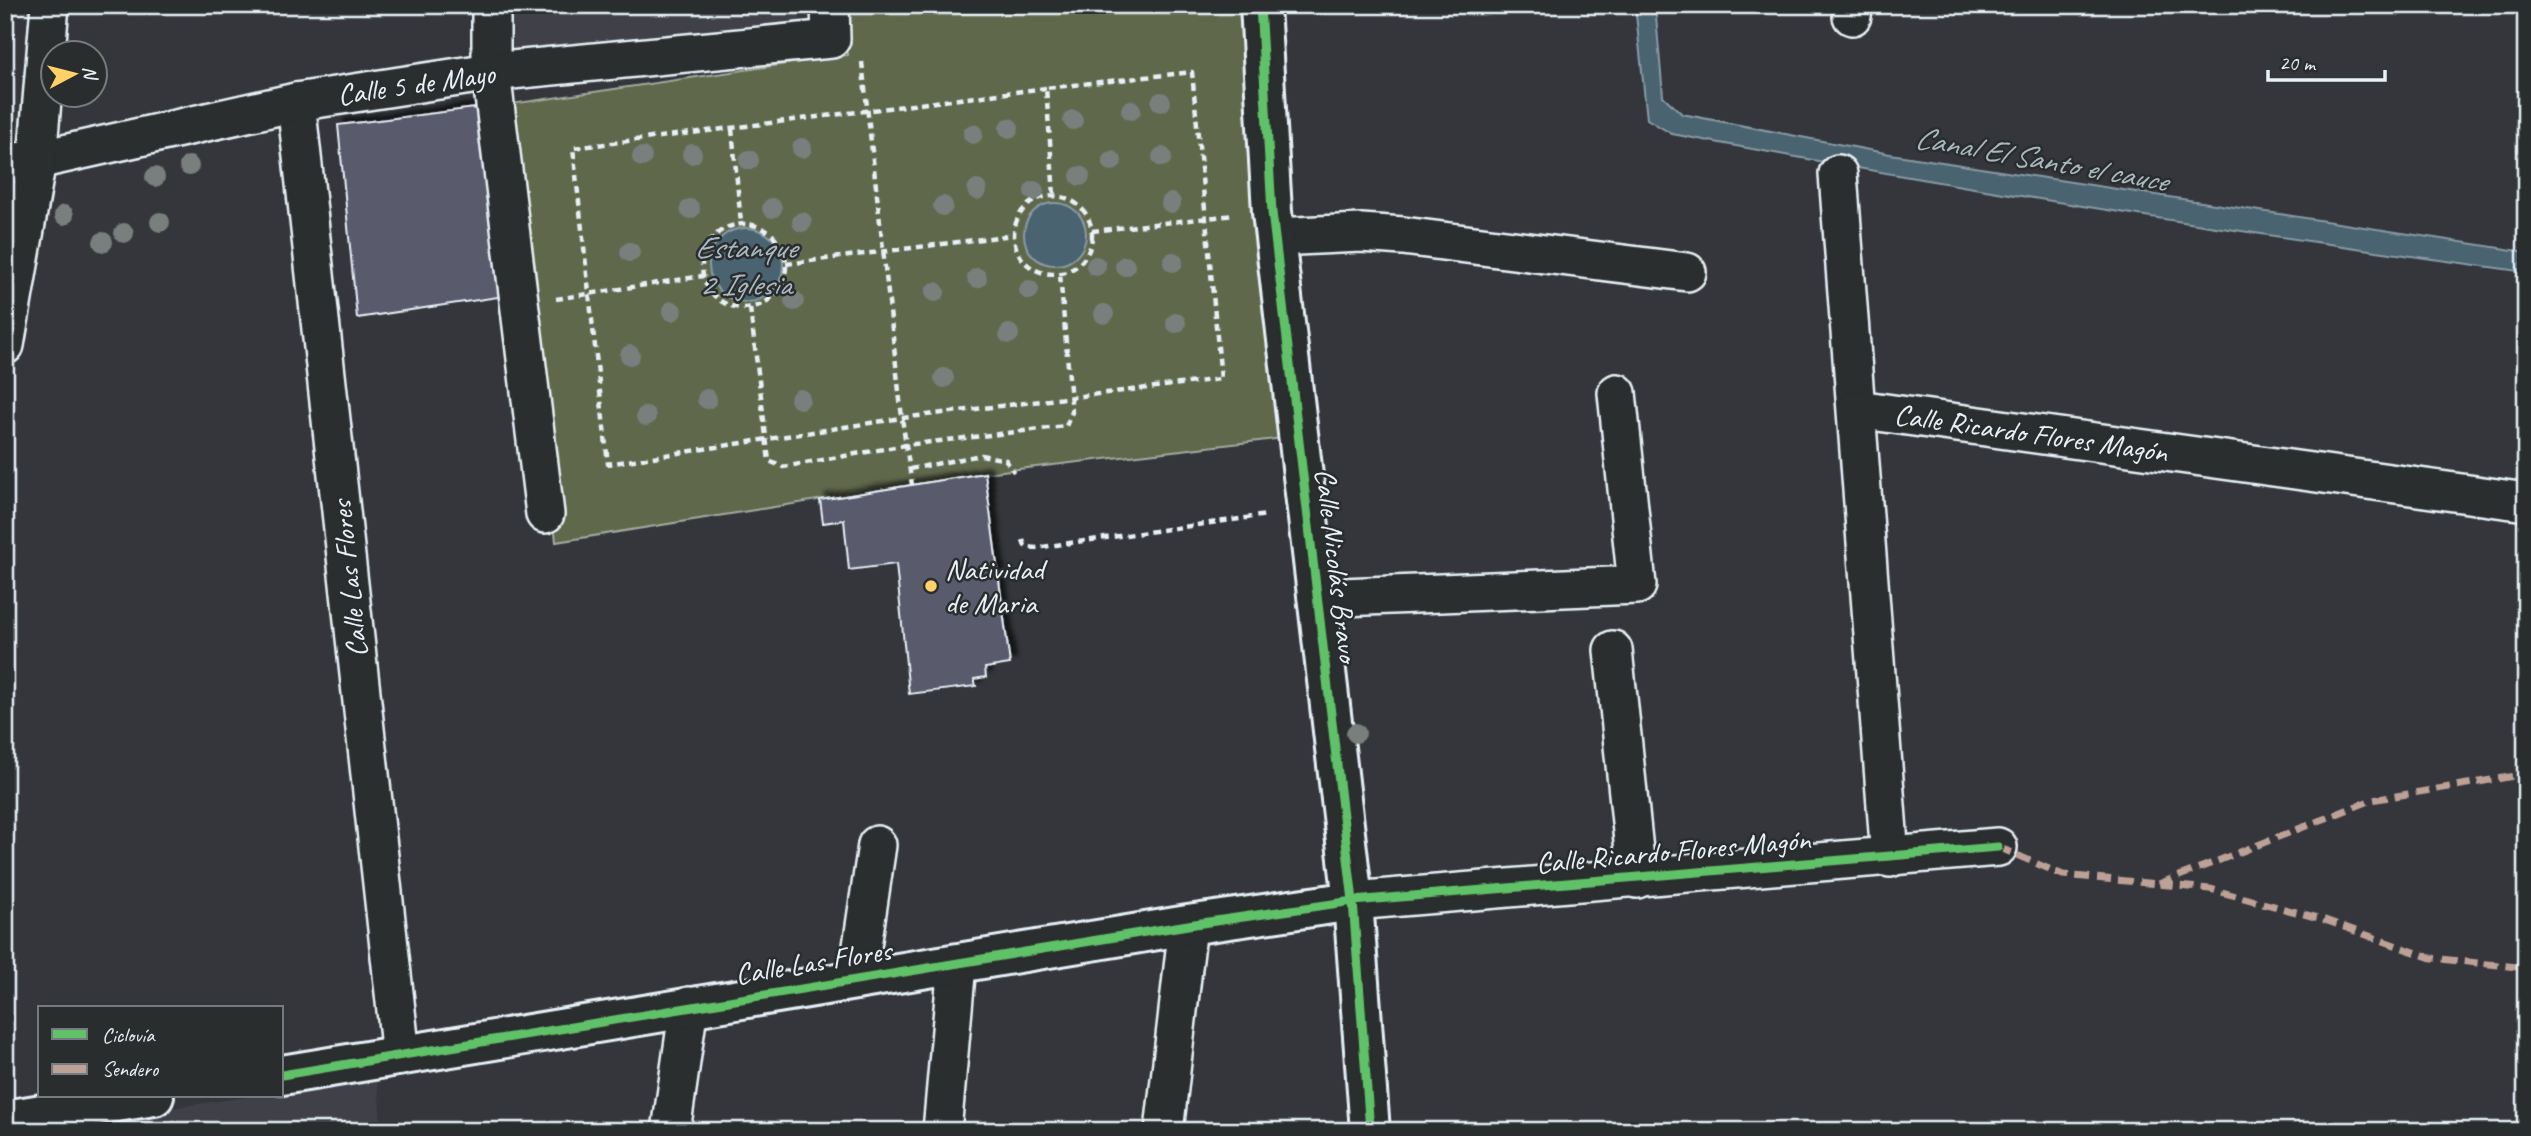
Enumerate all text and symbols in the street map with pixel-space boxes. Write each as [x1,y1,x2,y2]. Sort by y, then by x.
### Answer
north arrow [38,38,108,108]
scale bar [2268,38,2386,82]
text: 20 m [2279,50,2317,76]
street label: Calle 5 de Mayo [335,54,498,114]
text: N [77,65,103,83]
water label: Canal El Santo el cauce [1912,117,2175,202]
water label: Estanque 2 Iglesia [694,227,800,305]
street label: Calle Ricardo Flores Magón [1892,395,2171,471]
street label: Calle Nicolás Bravo [1306,466,1368,667]
street label: Calle Las Flores [322,496,376,659]
place label: Natividad de Maria [945,550,1048,622]
marker: Natividad de Maria [923,578,939,594]
street label: Calle Ricardo Flores Magón [1534,820,1813,882]
street label: Calle Las Flores [732,930,896,993]
legend [38,1006,284,1098]
text: Ciclovía [102,1022,156,1048]
text: Sendero [102,1056,160,1082]

